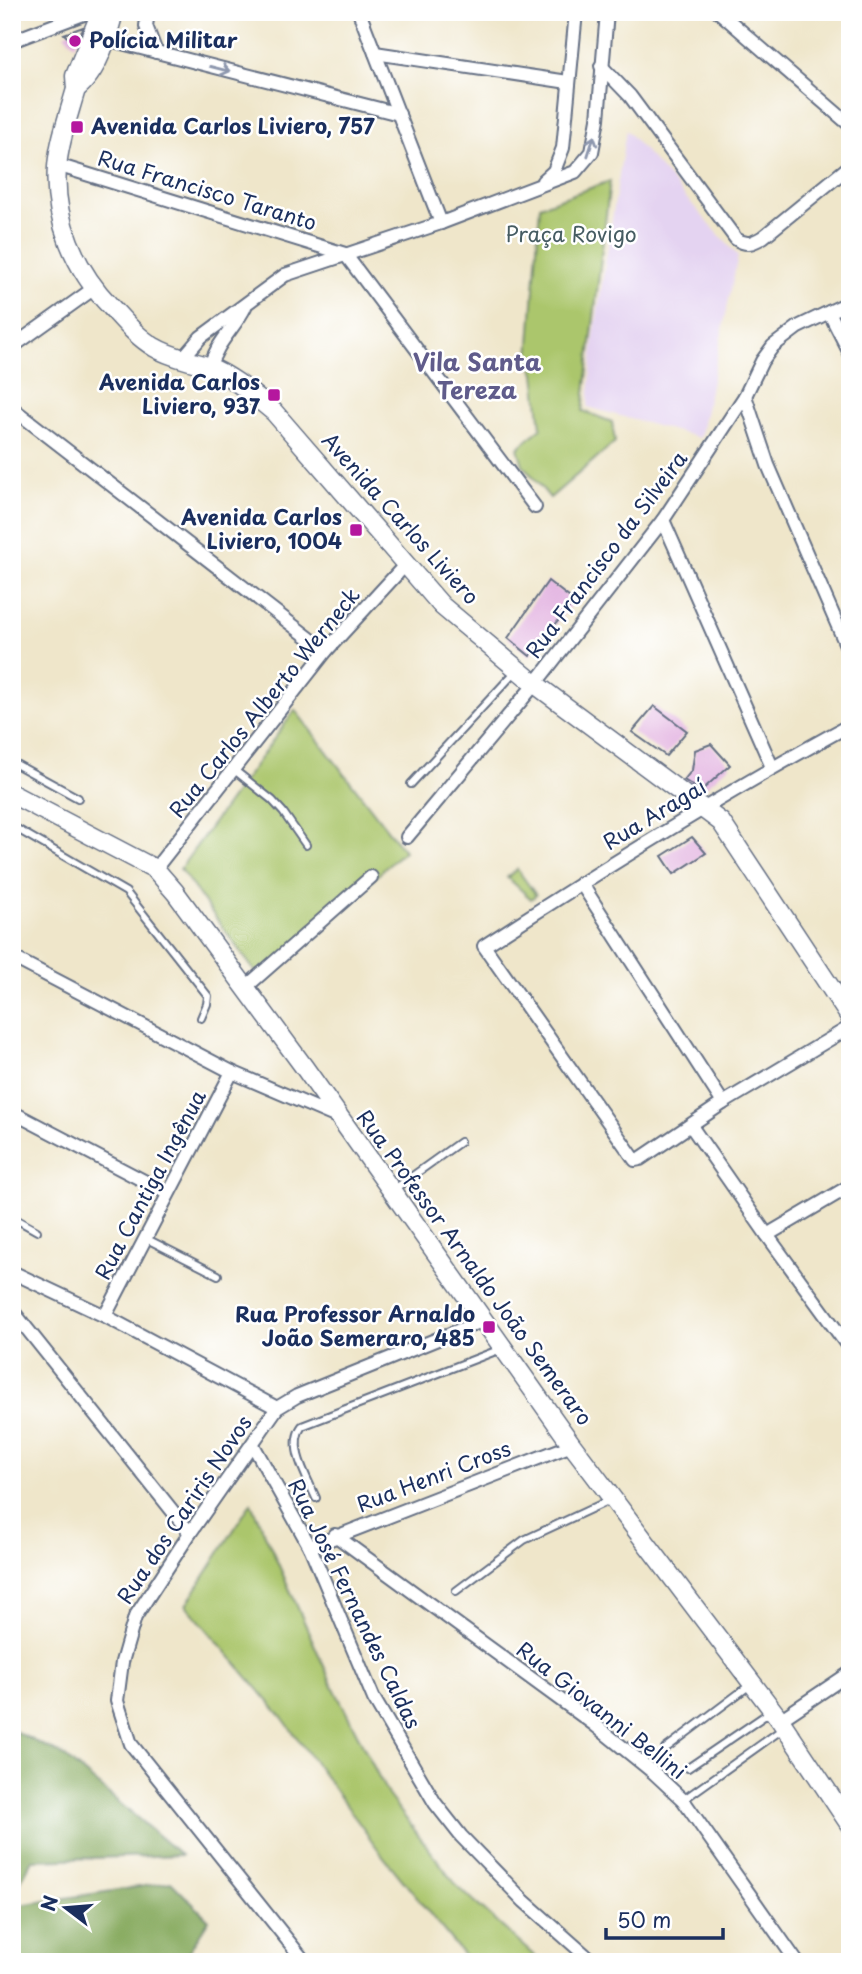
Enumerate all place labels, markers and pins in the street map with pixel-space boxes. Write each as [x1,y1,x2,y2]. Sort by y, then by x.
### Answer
place label: Polícia Militar [89,23,238,55]
marker: Polícia Militar [67,33,83,49]
place label: Avenida Carlos Liviero, 757 [90,109,375,141]
marker: Avenida Carlos Liviero, 757 [69,119,85,135]
place label: Avenida Carlos Liviero, 937 [98,365,260,421]
marker: Avenida Carlos Liviero, 937 [266,387,282,403]
place label: Avenida Carlos Liviero, 1004 [180,500,342,556]
marker: Avenida Carlos Liviero, 1004 [348,522,364,538]
place label: Rua Professor Arnaldo João Semeraro, 485 [235,1297,475,1353]
marker: Rua Professor Arnaldo João Semeraro, 485 [481,1319,497,1335]

